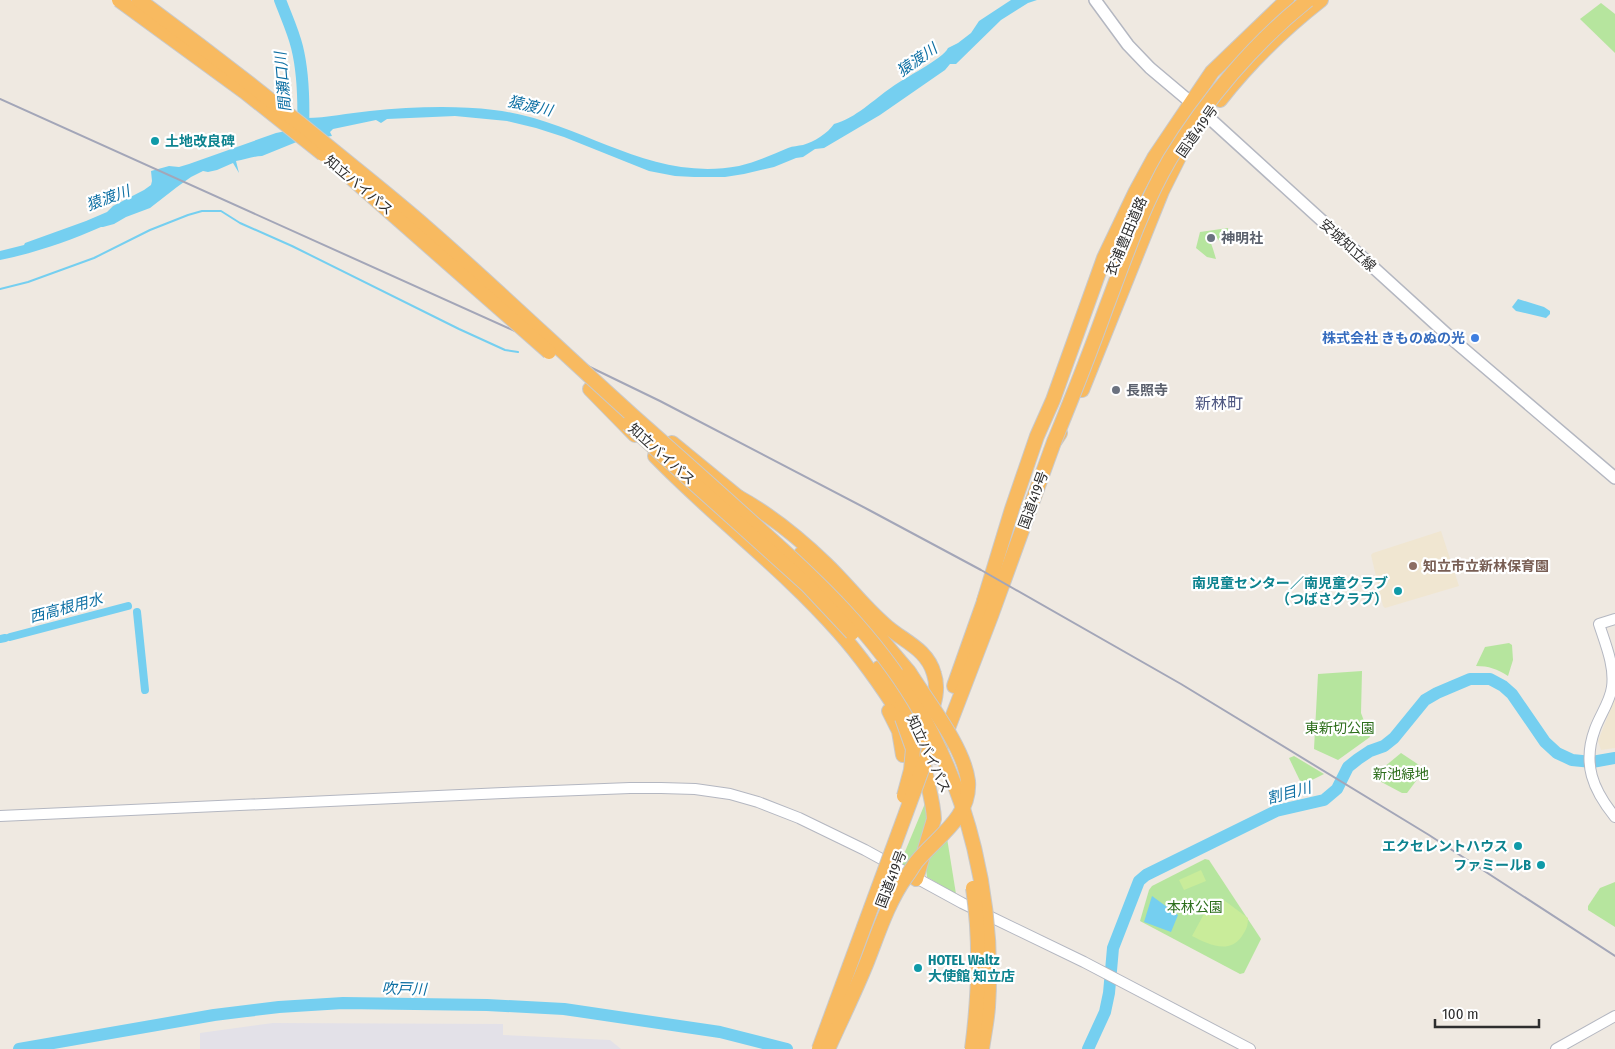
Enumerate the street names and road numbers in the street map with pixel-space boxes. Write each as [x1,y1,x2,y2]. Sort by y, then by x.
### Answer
street label: 国道419号 [1173,102,1222,161]
street label: 知立バイパス [321,152,396,219]
street label: 衣浦豊田道路 [1102,194,1151,278]
street label: 安城知立線 [1316,216,1379,275]
street label: 知立バイパス [625,420,698,489]
street label: 国道419号 [1015,469,1052,531]
street label: 知立バイパス [903,713,954,796]
street label: 国道419号 [873,848,910,910]

